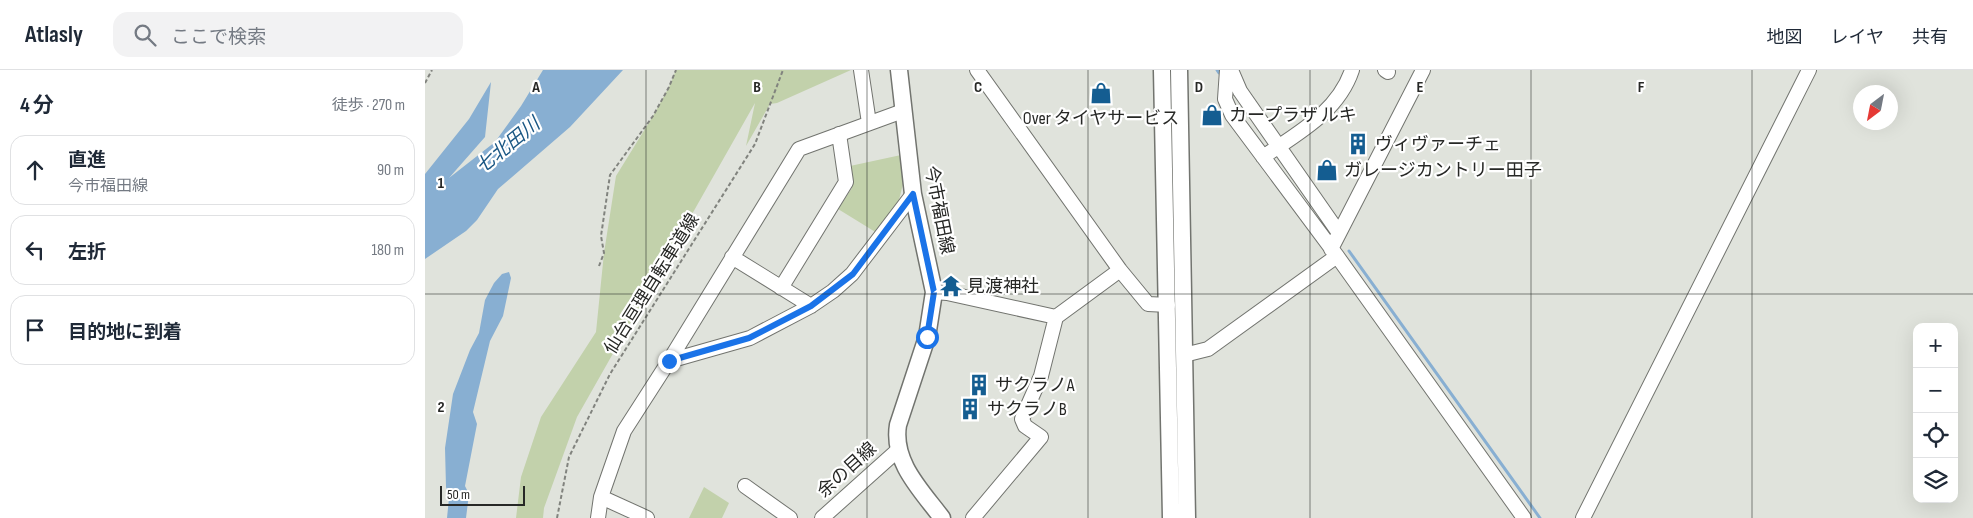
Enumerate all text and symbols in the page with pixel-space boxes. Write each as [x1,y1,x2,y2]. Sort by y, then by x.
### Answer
search box [113,12,463,57]
text: Atlasly [25,20,83,49]
icon: search [131,21,159,49]
text: ここで検索 [171,26,266,49]
text: 地図 [1767,27,1803,48]
text: レイヤ [1831,27,1884,48]
text: 共有 [1912,27,1948,48]
text: A [531,78,540,97]
text: B [753,78,761,97]
text: C [974,78,982,97]
text: D [1195,78,1203,97]
text: E [1417,78,1424,97]
text: F [1638,78,1645,97]
shop icon: Over タイヤサービス [1088,80,1114,106]
north arrow [1853,85,1898,130]
text: 4 分 [20,93,54,118]
text: 徒歩 · 270 m [332,96,405,115]
shop icon: カープラザ ルキ [1199,102,1225,128]
place label: カープラザ ルキ [1229,105,1357,126]
place label: Over タイヤサービス [1023,108,1179,129]
water label: 七北田川 [471,112,546,179]
building icon: ヴィヴァーチェ [1345,131,1371,157]
place label: ヴィヴァーチェ [1375,134,1501,155]
text: 直進 [68,149,106,172]
icon: ahead [21,156,49,184]
shop icon: ガレージカントリー田子 [1314,157,1340,183]
place label: ガレージカントリー田子 [1344,160,1542,181]
text: 90 m [377,161,404,180]
street label: 今市福田線 [920,164,958,256]
text: 1 [438,174,445,193]
text: 今市福田線 [68,177,148,196]
street label: 仙台亘理自転車道線 [600,210,704,358]
icon: left [21,236,49,264]
text: 左折 [68,241,106,264]
text: 180 m [371,241,404,260]
temple icon: 見渡神社 [938,273,964,299]
place label: 見渡神社 [967,276,1039,297]
icon: arrive [21,316,49,344]
text: 目的地に到着 [68,321,182,344]
map controls [1913,323,1958,503]
button: + [1913,323,1958,368]
route start [916,326,939,349]
route end [658,350,681,373]
button: − [1913,368,1958,413]
building icon: サクラノA [966,372,992,398]
place label: サクラノA [995,375,1075,396]
building icon: サクラノB [957,396,983,422]
text: 2 [437,398,445,417]
place label: サクラノB [987,399,1067,420]
button: locate [1913,413,1958,458]
street label: 余の目線 [813,438,881,502]
button: layers [1913,458,1958,503]
scale bar [440,483,525,506]
text: 50 m [447,486,470,503]

